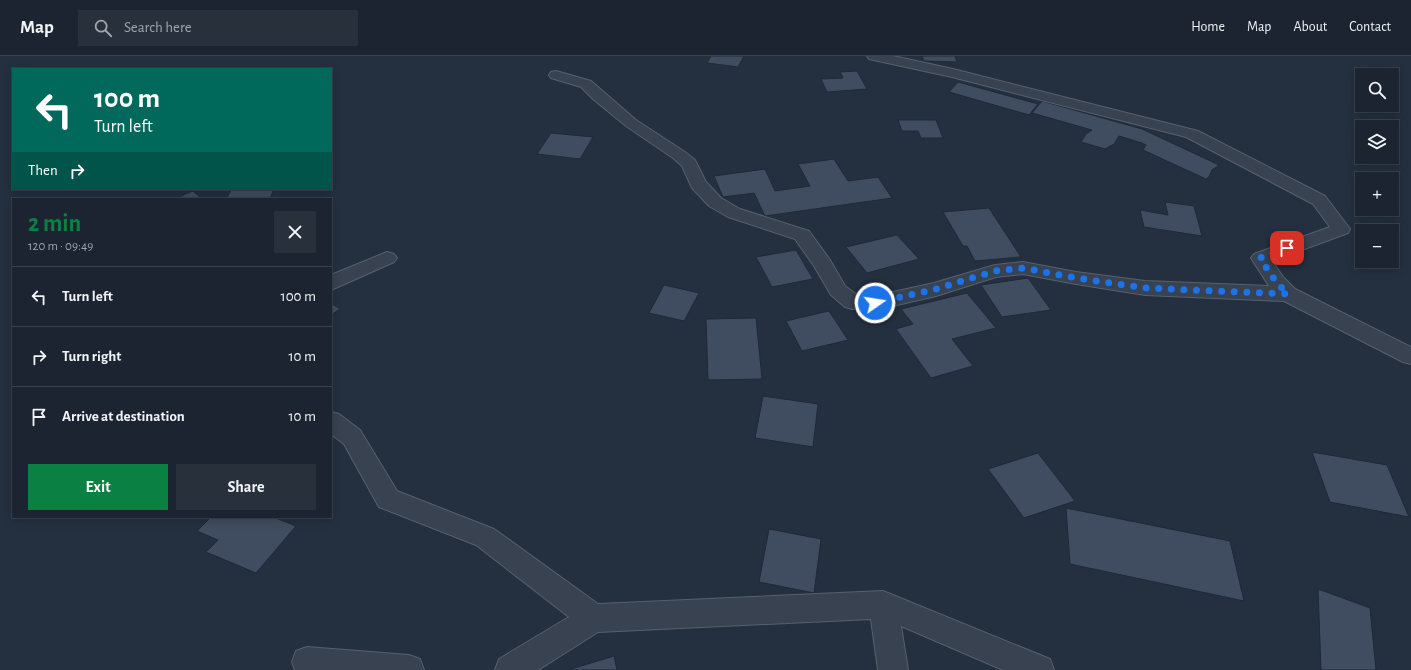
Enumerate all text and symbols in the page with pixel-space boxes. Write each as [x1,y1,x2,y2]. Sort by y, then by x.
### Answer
search box [78,10,358,46]
icon: search [92,17,114,39]
text: Map [20,18,54,37]
text: Search here [124,20,192,35]
text: Home [1191,20,1225,34]
text: Map [1247,20,1271,34]
text: About [1293,20,1327,34]
text: Contact [1349,20,1391,34]
map controls [1355,68,1399,268]
button: search [1355,68,1399,112]
icon: left [28,84,80,136]
text: 100 m [94,85,160,113]
text: Turn left [94,118,153,136]
button: layers [1355,120,1399,164]
icon: right [66,160,88,182]
text: Then [28,163,58,178]
button: + [1355,172,1399,216]
button: close [274,211,316,253]
text: 2 min [28,212,81,236]
button: − [1355,224,1399,268]
pin [1270,231,1304,265]
icon: arrive [1276,237,1298,259]
text: 120 m · 09:49 [28,240,93,253]
position arrow [854,282,896,324]
icon: left [28,286,50,308]
text: Turn left [62,289,113,304]
text: 100 m [281,289,316,304]
icon: right [28,346,50,368]
text: Turn right [62,349,121,364]
text: 10 m [288,349,316,364]
icon: arrive [28,406,50,428]
text: Arrive at destination [62,409,185,424]
text: 10 m [288,409,316,424]
button: Exit [28,464,168,510]
button: Share [176,464,316,510]

